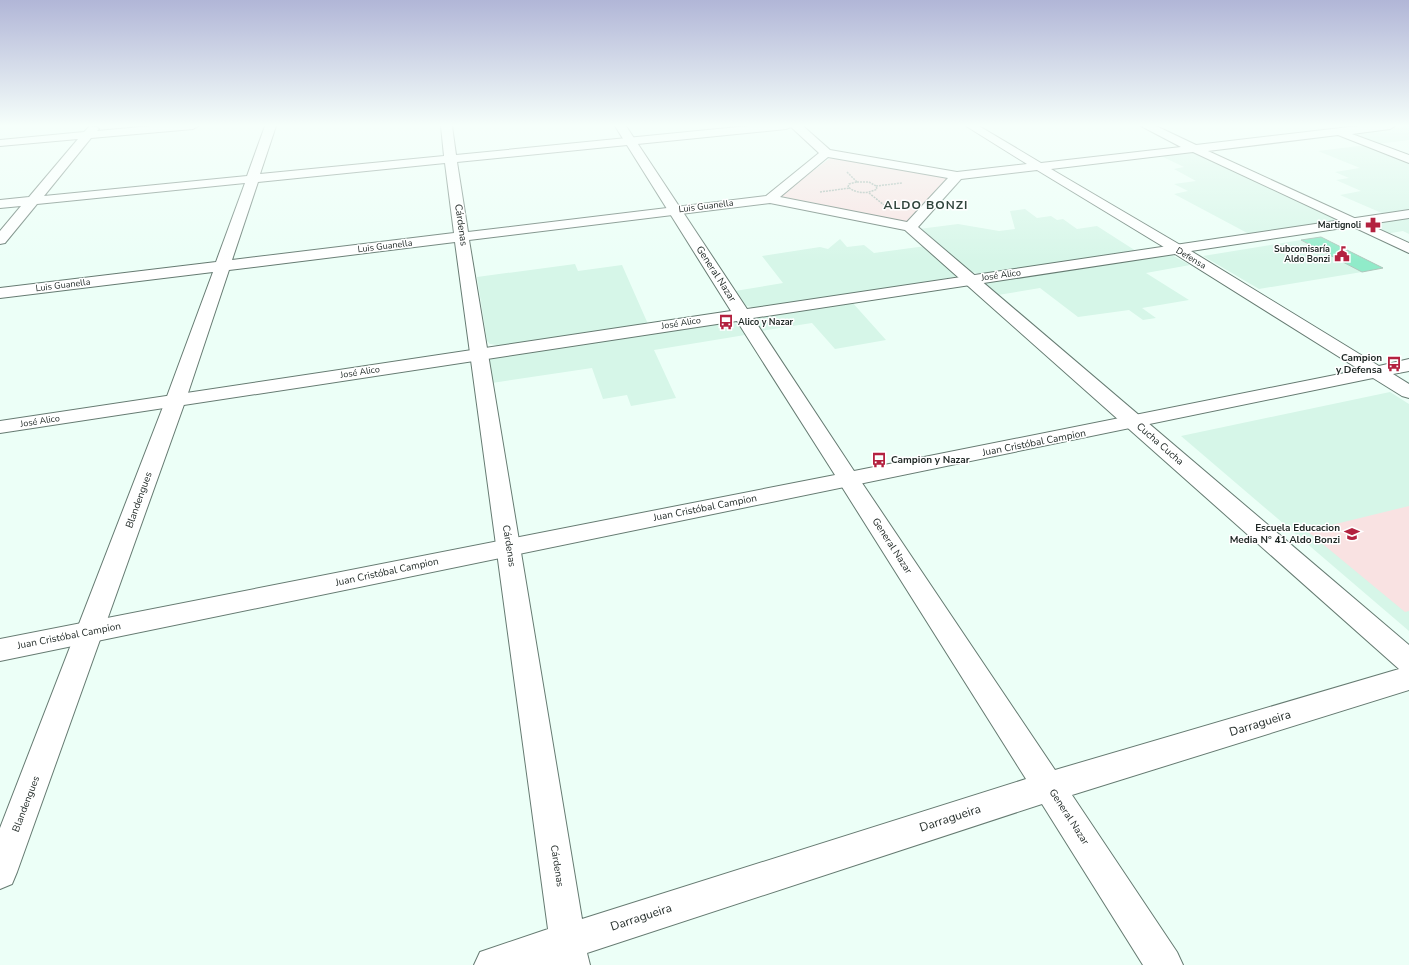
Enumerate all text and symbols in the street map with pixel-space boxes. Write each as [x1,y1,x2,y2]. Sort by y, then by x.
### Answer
street label: Luis Guanella [678,197,734,215]
district label: ALDO BONZI [884,197,968,213]
street label: Cárdenas [451,203,471,247]
pharmacy icon: Martignoli [1364,216,1382,234]
place label: Martignoli [1318,219,1361,231]
street label: Luis Guanella [357,237,413,255]
street label: General Nazar [693,243,740,305]
place label: Subcomisaría Aldo Bonzi [1274,243,1330,265]
street label: Defensa [1174,244,1209,272]
public building icon: Subcomisaría Aldo Bonzi [1333,245,1351,263]
street label: José Alico [979,266,1022,284]
street label: Luis Guanella [35,276,91,294]
bus stop icon: Alico y Nazar [717,313,735,331]
street label: José Alico [659,314,702,332]
place label: Alico y Nazar [738,316,794,328]
place label: Campion y Defensa [1335,351,1382,377]
bus stop icon: Campion y Defensa [1385,355,1403,373]
street label: José Alico [338,363,381,381]
street label: José Alico [18,412,61,430]
street label: Cucha Cucha [1133,420,1187,468]
street label: Juan Cristóbal Campion [980,426,1087,460]
bus stop icon: Campion y Nazar [870,451,888,469]
place label: Campion y Nazar [891,453,970,467]
street label: Blandengues [122,470,156,530]
street label: Juan Cristóbal Campion [651,491,758,525]
street label: General Nazar [869,515,916,577]
place label: Escuela Educacion Media N° 41 Aldo Bonzi [1230,521,1340,547]
street label: Cárdenas [499,524,519,568]
school or university icon: Escuela Educacion Media N° 41 Aldo Bonzi [1343,525,1361,543]
street label: Juan Cristóbal Campion [333,554,440,590]
street label: Juan Cristóbal Campion [15,619,122,653]
street label: Darragueira [1227,706,1293,740]
street label: Blandengues [9,774,43,834]
street label: General Nazar [1046,786,1093,848]
street label: Darragueira [917,801,983,835]
street label: Cárdenas [547,844,567,888]
street label: Darragueira [608,900,674,934]

